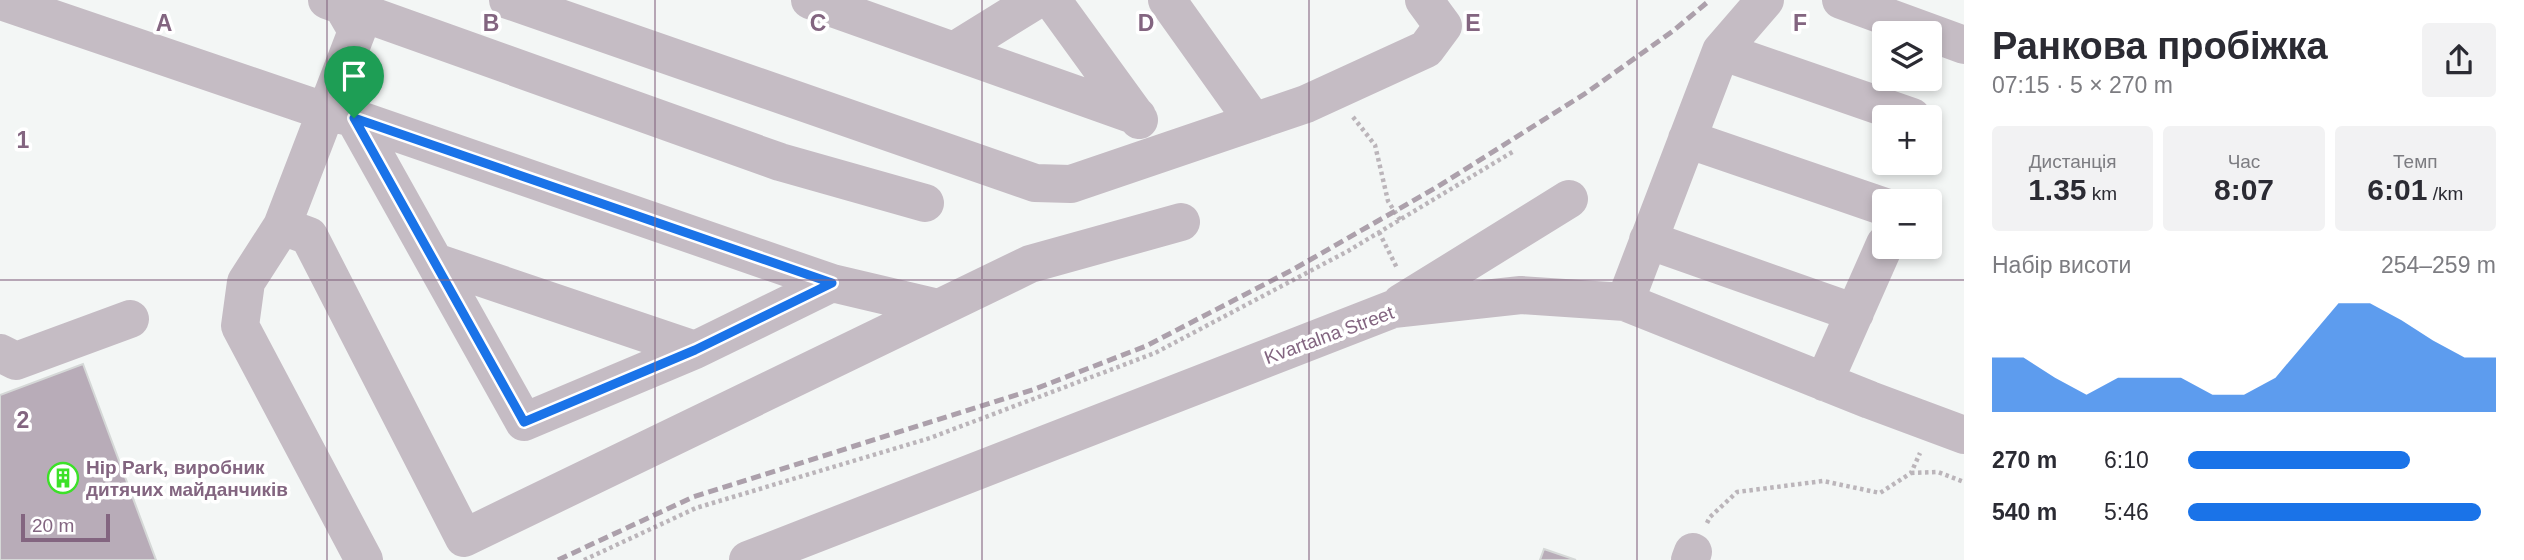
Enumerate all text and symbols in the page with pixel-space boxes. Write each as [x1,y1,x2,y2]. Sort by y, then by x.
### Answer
text: A [156,10,172,36]
text: B [483,10,499,36]
text: C [810,10,826,36]
text: D [1138,10,1154,36]
text: E [1465,10,1481,36]
text: F [1793,10,1807,36]
map controls [1872,21,1942,259]
button: layers [1872,21,1942,91]
button: share [2422,23,2496,97]
text: Ранкова пробіжка [1992,25,2328,67]
pin [324,46,384,118]
icon: arrive [335,57,373,95]
text: 07:15 · 5 × 270 m [1992,72,2173,98]
button: + [1872,105,1942,175]
text: 1 [17,127,30,153]
text: Дистанція [2029,151,2117,172]
text: Час [2228,151,2260,172]
text: Темп [2393,151,2438,172]
text: 1.35 [2028,173,2087,206]
text: 8:07 [2214,173,2274,206]
text: 6:01 [2367,173,2427,206]
text: km [2087,183,2117,204]
text: /km [2427,183,2463,204]
button: − [1872,189,1942,259]
text: Набір висоти [1992,252,2131,278]
text: 254–259 m [2381,252,2496,278]
street label: Kvartalna Street [1261,302,1397,368]
text: 2 [17,407,29,433]
text: 270 m [1992,447,2057,473]
text: 6:10 [2104,447,2149,473]
place label: Hip Park, виробник дитячих майданчиків [86,457,288,500]
building icon: Hip Park, виробник дитячих майданчиків [46,461,80,495]
text: 540 m [1992,499,2057,525]
text: 5:46 [2104,499,2149,525]
scale bar [21,511,110,543]
text: 20 m [32,515,74,536]

